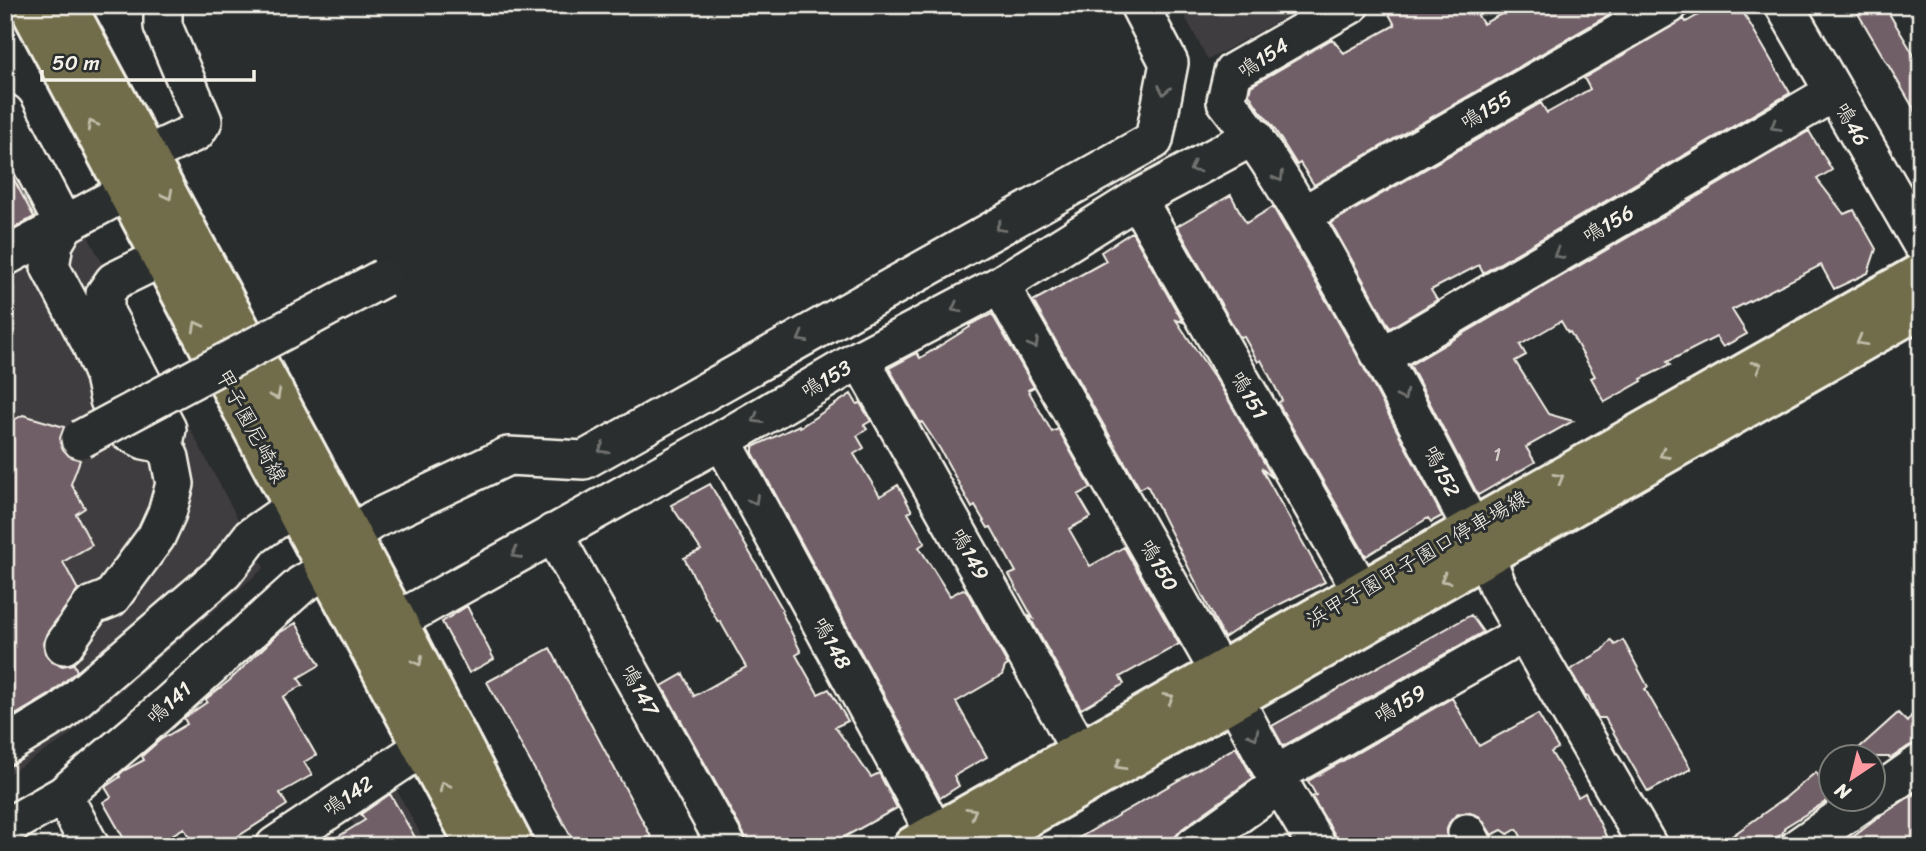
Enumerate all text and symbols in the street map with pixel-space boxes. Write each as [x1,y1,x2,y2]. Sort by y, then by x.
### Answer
street label: 鳴154 [1229,27,1297,89]
scale bar [42,38,254,82]
text: 50 m [52,44,100,82]
street label: 鳴155 [1452,80,1520,140]
one-way arrow [1157,84,1172,96]
street label: 鳴46 [1824,95,1880,153]
one-way arrow [1770,118,1782,131]
one-way arrow [86,119,100,132]
one-way arrow [1189,160,1201,174]
one-way arrow [1270,169,1283,182]
one-way arrow [160,188,173,200]
street label: 鳴156 [1575,194,1641,254]
one-way arrow [995,219,1007,232]
one-way arrow [1552,245,1565,258]
one-way arrow [951,300,963,314]
one-way arrow [192,321,205,333]
one-way arrow [796,330,809,343]
one-way arrow [1856,333,1869,346]
one-way arrow [1026,337,1039,350]
street label: 鳴153 [793,349,859,409]
street label: 甲子園尼崎線 [205,361,297,491]
one-way arrow [1750,361,1763,374]
street label: 鳴151 [1220,363,1278,427]
one-way arrow [268,388,281,401]
one-way arrow [1395,389,1408,401]
one-way arrow [752,411,765,424]
street label: 鳴152 [1413,438,1471,504]
house number: 1 [1493,439,1501,471]
one-way arrow [598,441,610,454]
one-way arrow [1659,446,1671,459]
one-way arrow [1552,473,1565,486]
street label: 浜甲子園甲子園口停車場線 [1298,480,1536,638]
one-way arrow [746,493,759,505]
street label: 鳴149 [940,520,1000,588]
street label: 鳴150 [1129,531,1189,599]
one-way arrow [511,546,523,559]
one-way arrow [1440,571,1452,584]
street label: 鳴148 [802,609,862,677]
one-way arrow [410,653,424,666]
street label: 鳴147 [610,657,671,725]
street label: 鳴141 [137,671,201,735]
street label: 鳴159 [1366,674,1434,734]
one-way arrow [1162,694,1175,707]
one-way arrow [1245,728,1259,740]
north arrow [1818,742,1888,812]
one-way arrow [1115,757,1127,770]
street label: 鳴142 [314,765,382,827]
text: N [1827,774,1858,809]
one-way arrow [439,780,452,793]
one-way arrow [965,807,978,820]

